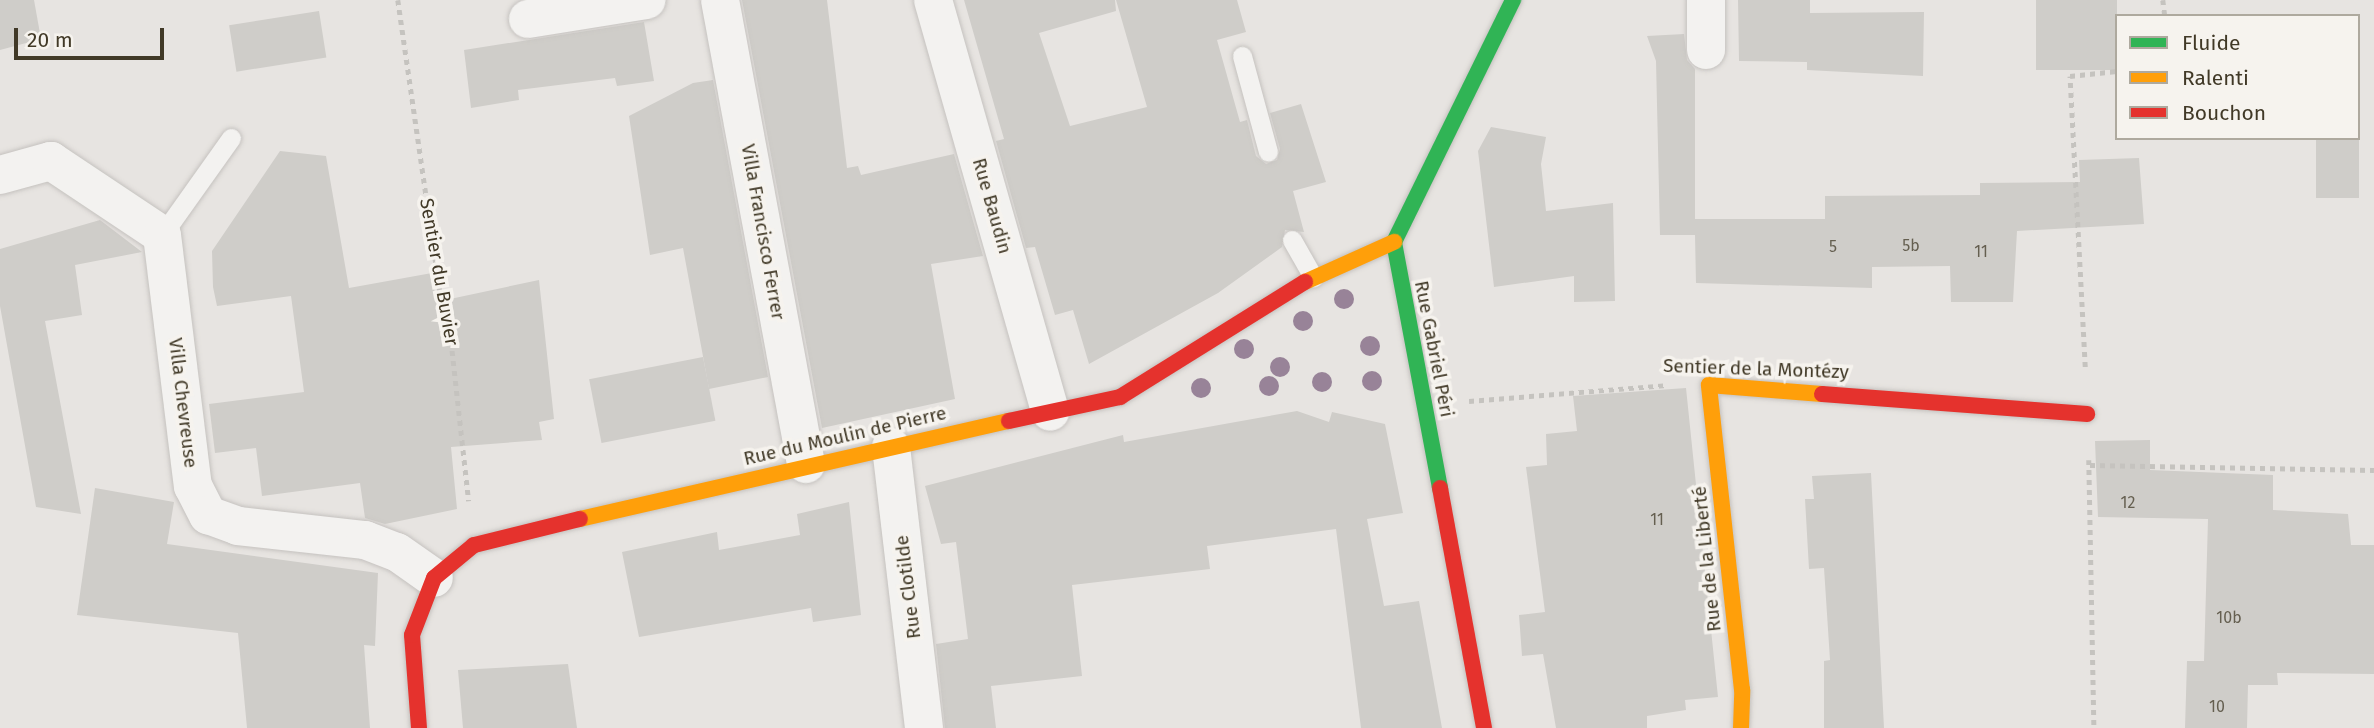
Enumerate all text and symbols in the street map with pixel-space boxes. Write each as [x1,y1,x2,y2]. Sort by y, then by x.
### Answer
scale bar [18,14,168,58]
legend [2115,14,2360,140]
text: 20 m [27,27,73,53]
text: Fluide [2182,30,2240,56]
text: Ralenti [2182,65,2249,91]
text: Bouchon [2182,100,2266,126]
street label: Villa Francisco Ferrer [736,142,790,322]
street label: Rue Baudin [967,155,1017,257]
street label: Sentier du Buvier [415,197,463,347]
house number: 5b [1902,236,1920,256]
house number: 5 [1829,237,1837,257]
house number: 11 [1974,242,1988,262]
street label: Rue Gabriel Péri [1410,279,1458,419]
street label: Villa Chevreuse [164,337,202,469]
street label: Sentier de la Montézy [1663,354,1849,384]
street label: Rue du Moulin de Pierre [741,402,949,470]
street label: Rue de la Liberté [1688,485,1726,633]
house number: 12 [2121,493,2135,513]
house number: 11 [1650,510,1664,530]
street label: Rue Clotilde [890,534,926,640]
house number: 10b [2216,608,2242,628]
house number: 10 [2209,697,2225,717]

